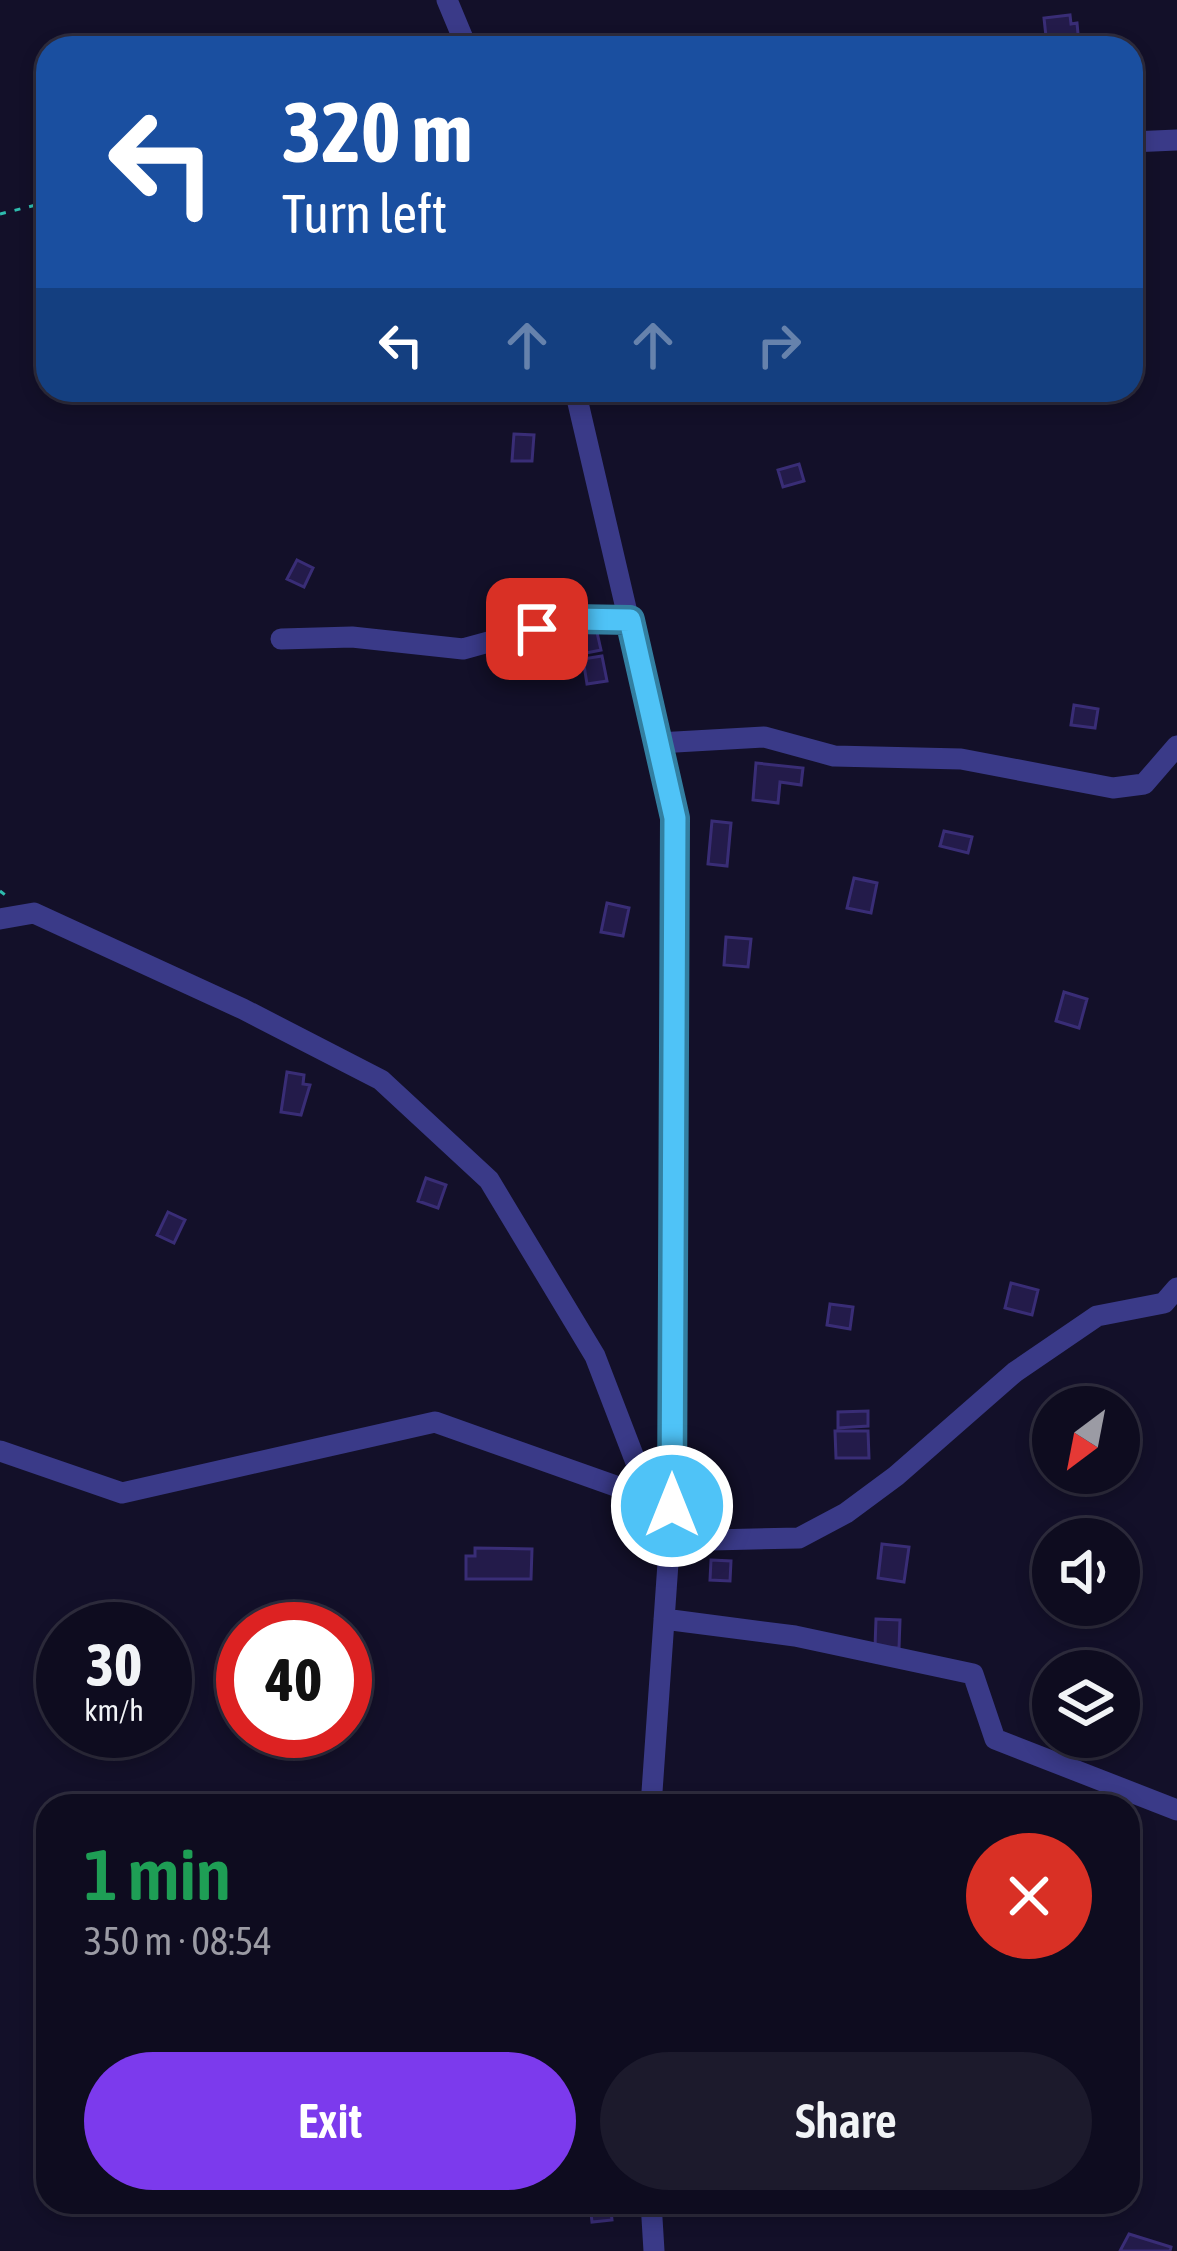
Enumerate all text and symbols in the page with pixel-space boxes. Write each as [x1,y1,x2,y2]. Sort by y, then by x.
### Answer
icon: left [84,84,240,240]
text: 320 m [282,84,472,180]
text: Turn left [282,183,447,244]
icon: left [368,312,434,378]
icon: ahead [494,312,560,378]
icon: ahead [620,312,686,378]
icon: right [746,312,812,378]
pin [486,578,588,680]
icon: arrive [504,596,570,662]
north arrow [1032,1386,1140,1494]
map controls [1032,1386,1140,1758]
position arrow [609,1443,735,1569]
button: sound [1032,1518,1140,1626]
speed limit sign: 40 [216,1602,372,1758]
text: 30 [86,1630,142,1699]
button: layers [1032,1650,1140,1758]
text: km/h [84,1693,144,1727]
text: 1 min [84,1833,231,1915]
button: close [966,1833,1092,1959]
text: 350 m · 08:54 [84,1919,272,1963]
button: Exit [84,2052,576,2190]
button: Share [600,2052,1092,2190]

